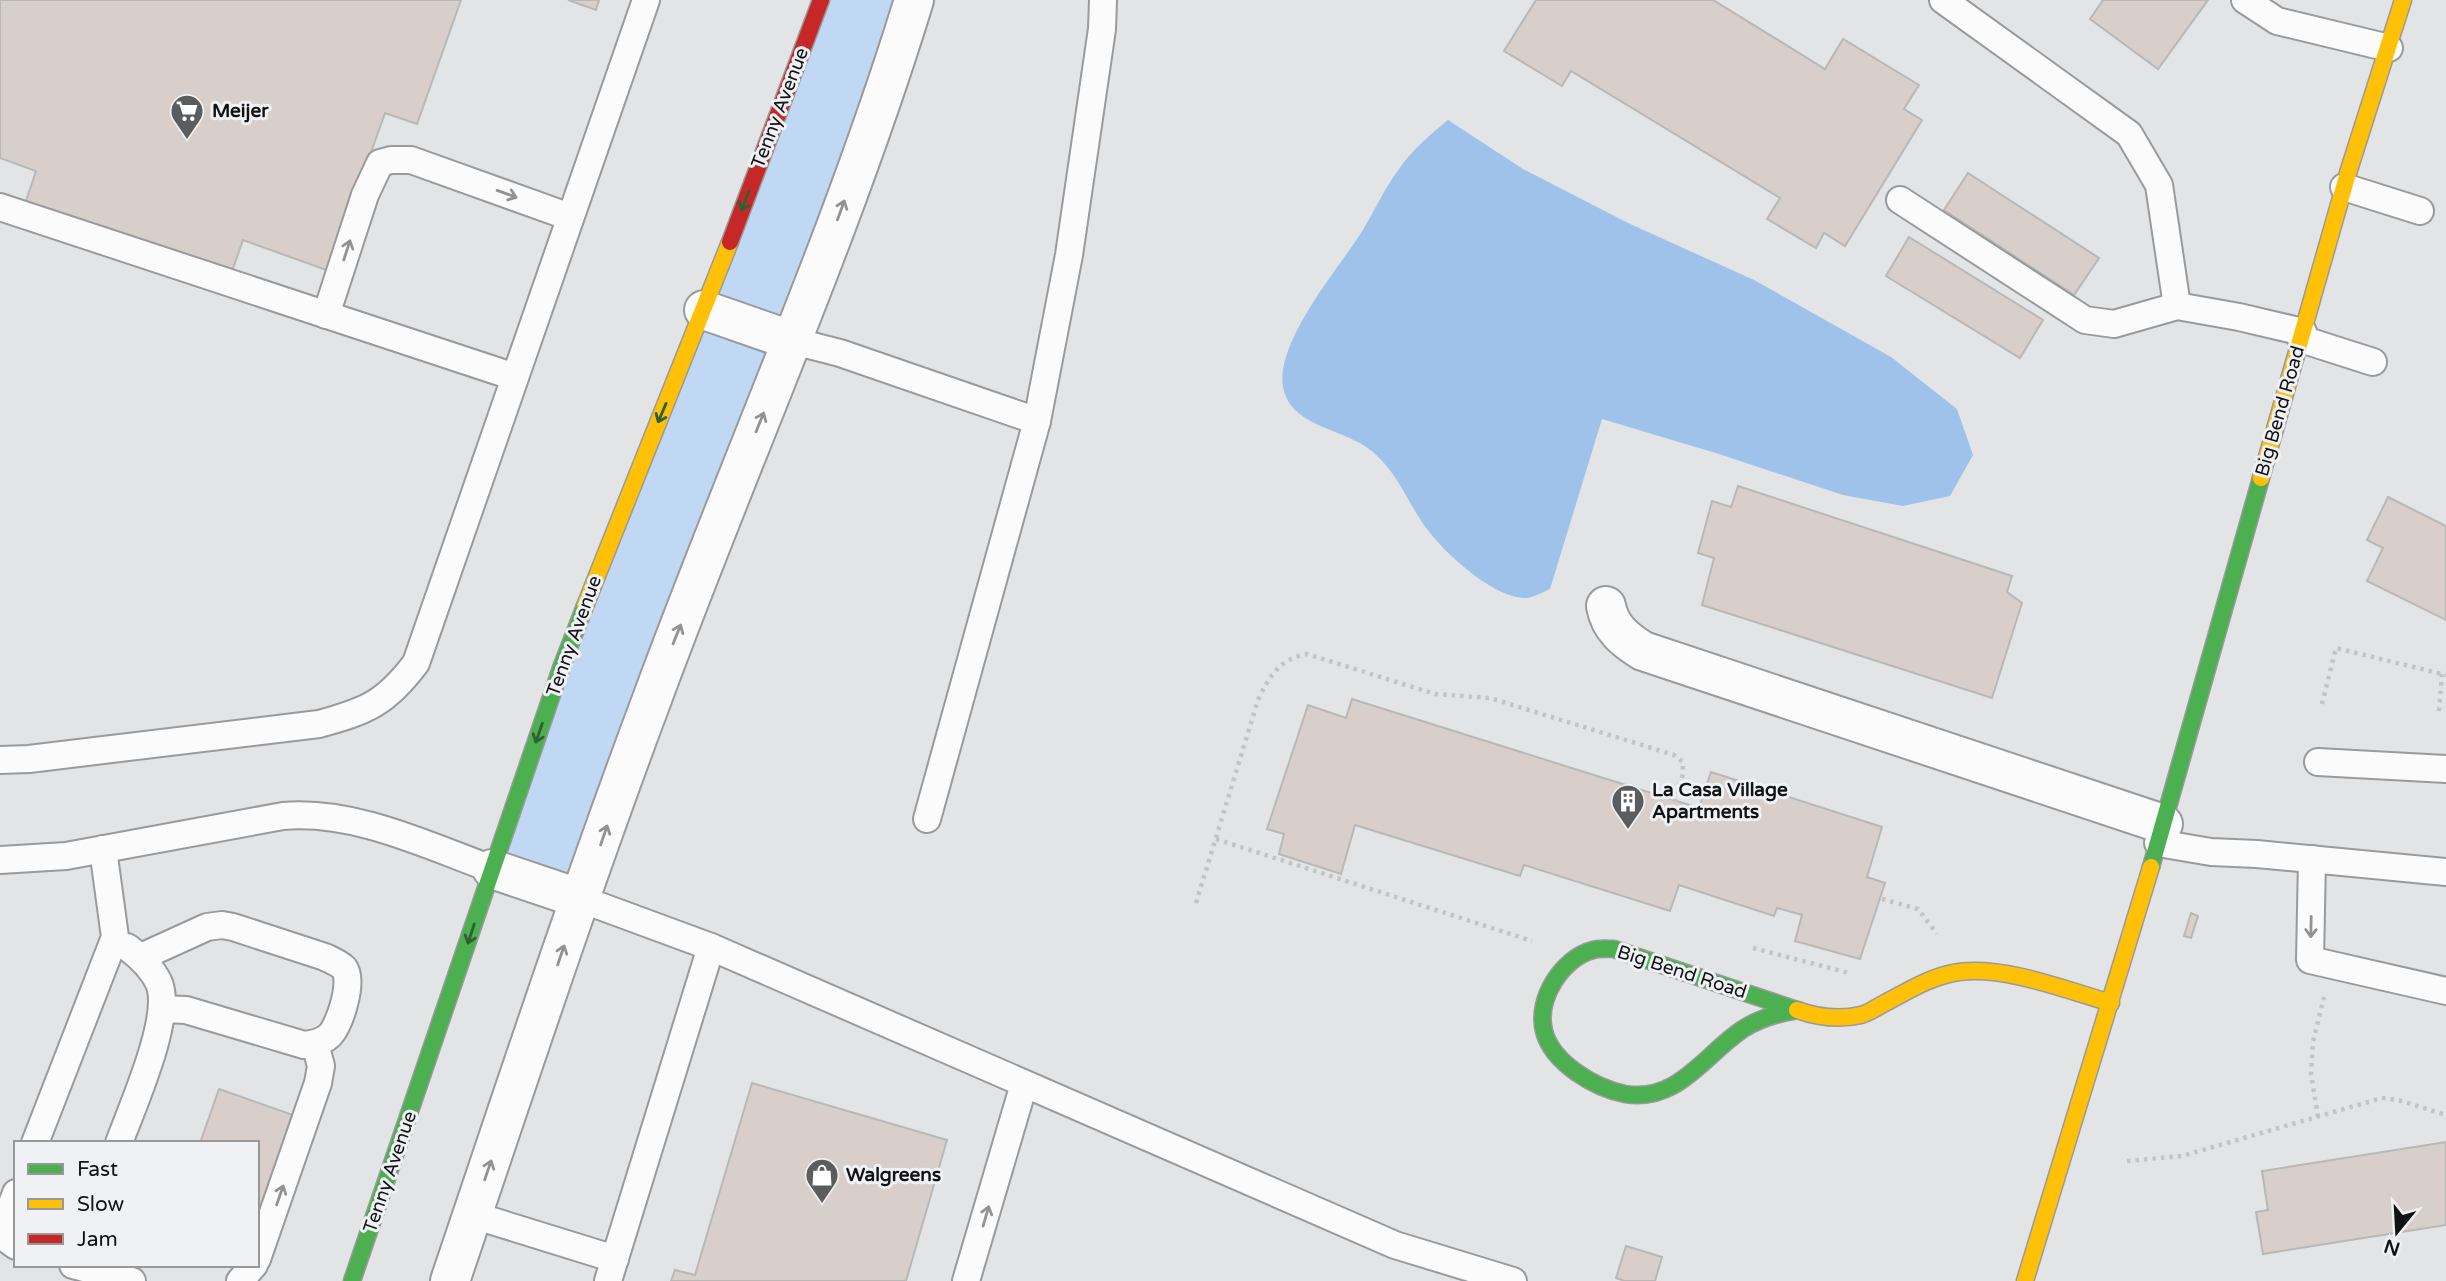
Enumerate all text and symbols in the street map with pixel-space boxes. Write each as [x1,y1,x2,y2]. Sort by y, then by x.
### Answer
street label: Tenny Avenue [747,45,813,171]
supermarket icon: Meijer [168,92,206,141]
place label: Meijer [212,100,269,123]
one-way arrow [496,189,518,202]
one-way arrow [738,190,751,212]
one-way arrow [836,199,848,221]
one-way arrow [341,239,354,261]
street label: Big Bend Road [2251,343,2309,479]
one-way arrow [654,402,667,423]
one-way arrow [755,412,768,434]
street label: Tenny Avenue [542,572,606,700]
one-way arrow [672,624,684,645]
one-way arrow [532,721,544,743]
place label: La Casa Village Apartments [1652,779,1788,824]
building icon: La Casa Village Apartments [1609,782,1647,831]
one-way arrow [599,824,611,846]
one-way arrow [2304,915,2318,938]
one-way arrow [463,922,476,944]
street label: Big Bend Road [1615,941,1749,1003]
one-way arrow [556,944,568,966]
street label: Tenny Avenue [359,1108,421,1236]
legend [14,1141,259,1267]
shop icon: Walgreens [803,1156,841,1205]
text: Fast [77,1157,118,1182]
one-way arrow [483,1159,495,1181]
place label: Walgreens [846,1164,941,1187]
one-way arrow [275,1184,287,1206]
text: Slow [77,1192,125,1217]
north arrow [2362,1197,2432,1267]
one-way arrow [980,1205,993,1227]
text: Jam [77,1227,118,1252]
text: N [2381,1234,2403,1260]

